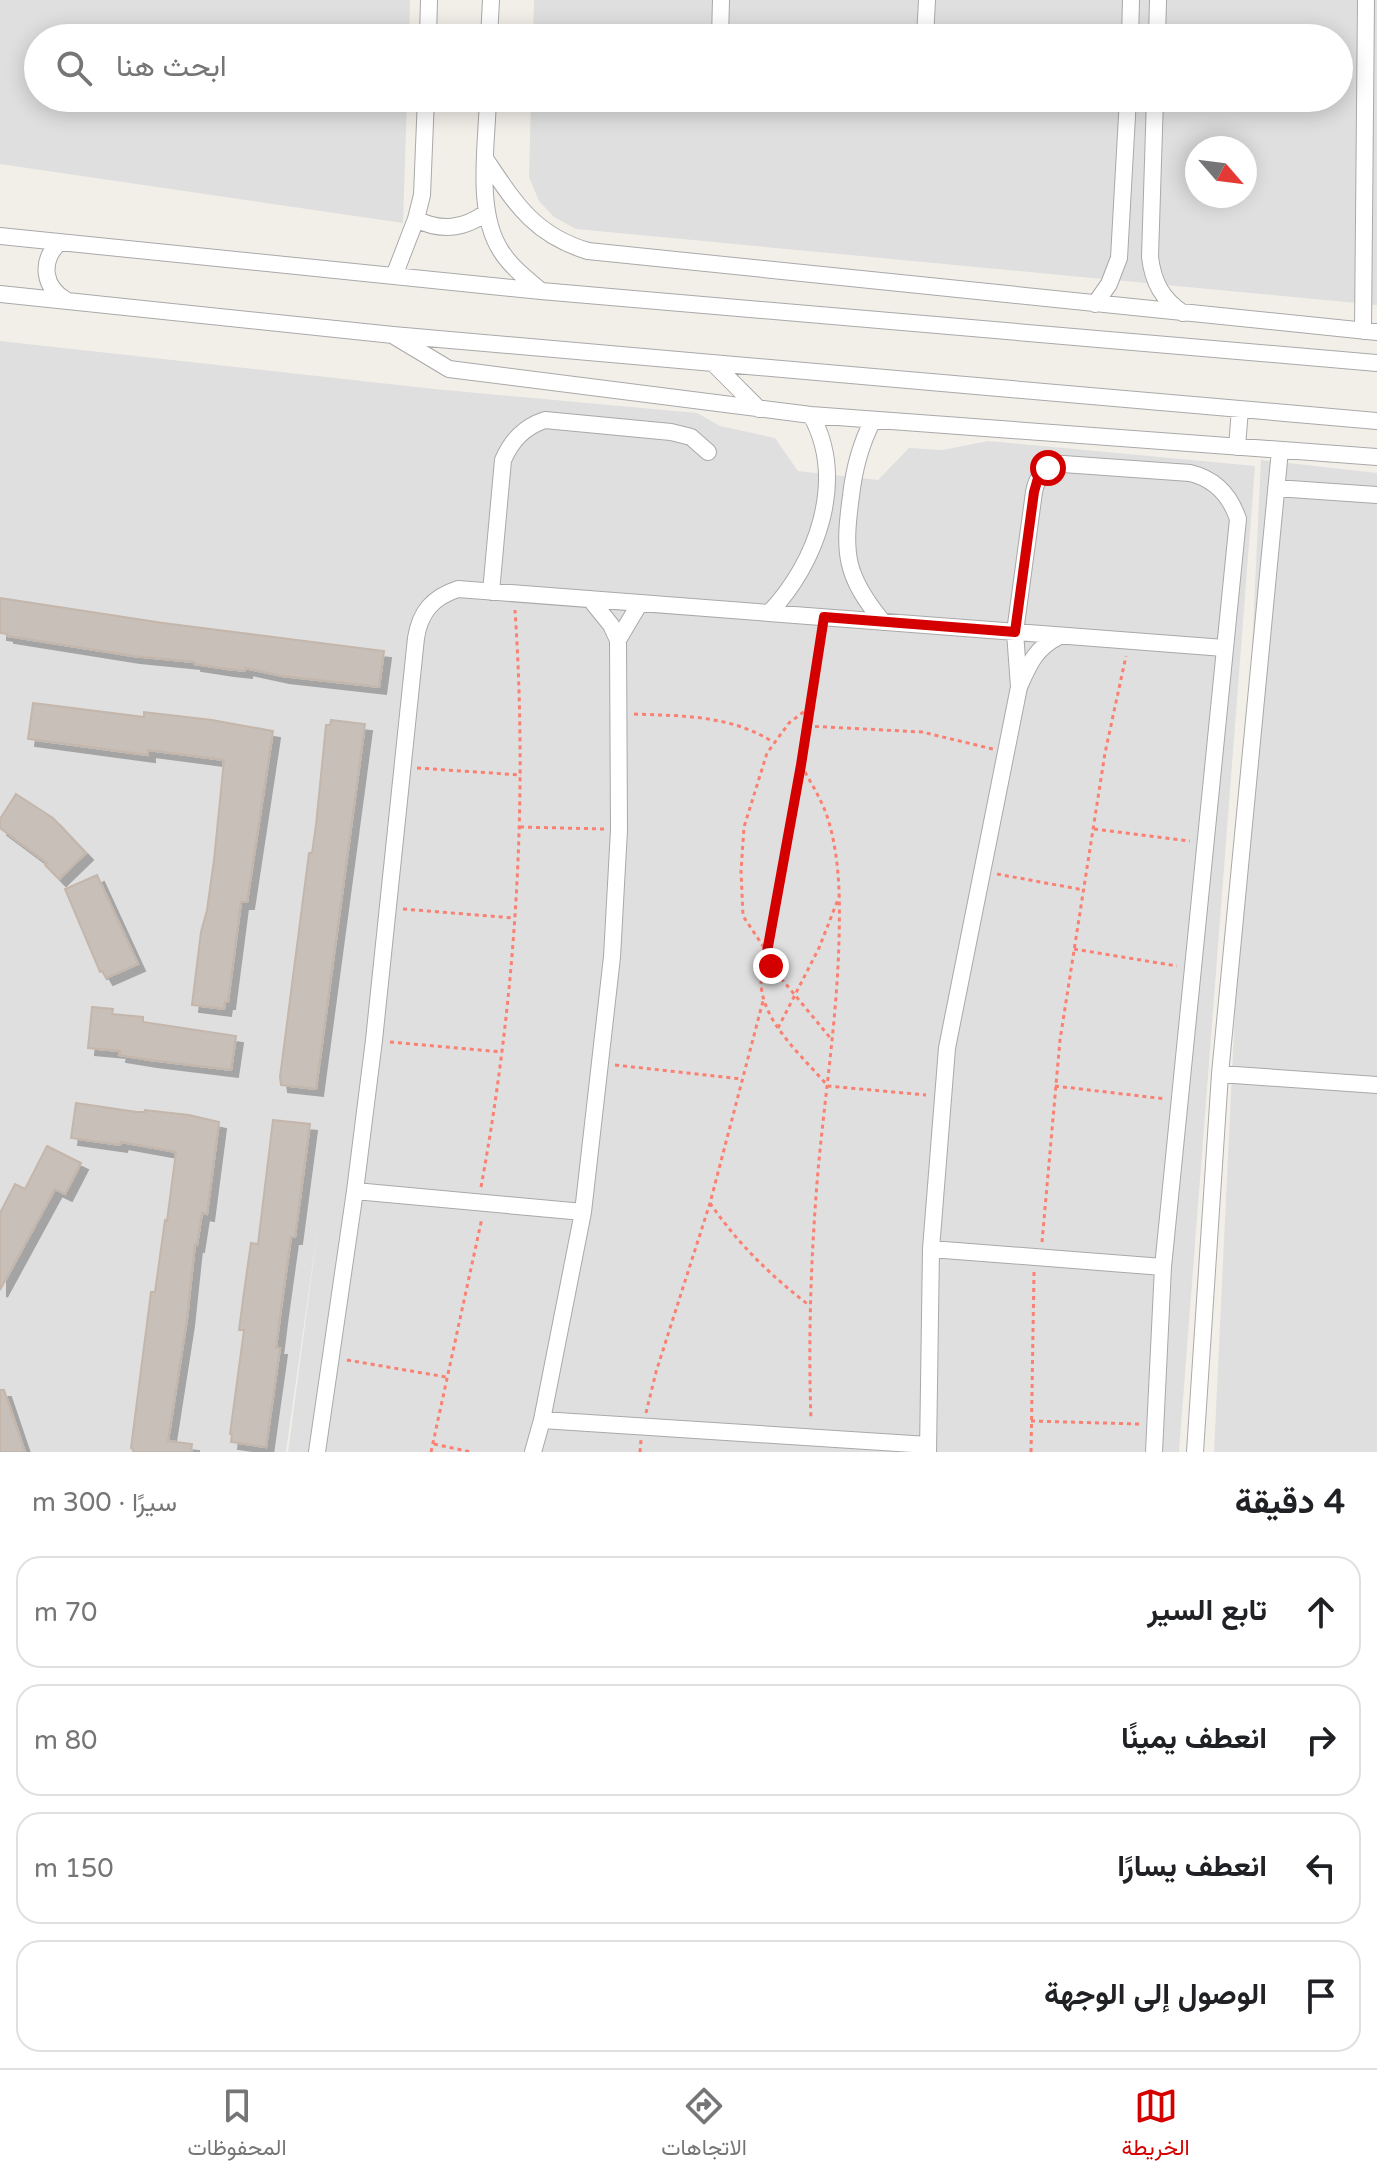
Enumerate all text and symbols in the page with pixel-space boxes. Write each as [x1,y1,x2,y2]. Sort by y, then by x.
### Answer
search box [24,24,1353,112]
icon: search [52,46,96,90]
text: ابحث هنا [116,48,227,85]
north arrow [1185,136,1257,208]
route start [1030,450,1066,486]
route end [753,948,789,984]
text: 4 دقيقة [1235,1482,1345,1523]
text: سيرًا · 300 m [32,1487,177,1518]
icon: ahead [1299,1590,1343,1634]
text: تابع السير [1147,1592,1267,1629]
text: 70 m [34,1597,97,1628]
icon: right [1299,1718,1343,1762]
text: انعطف يمينًا [1121,1720,1267,1757]
text: 80 m [34,1725,97,1756]
icon: left [1299,1846,1343,1890]
text: انعطف يسارًا [1117,1848,1267,1885]
text: 150 m [34,1853,114,1884]
icon: arrive [1299,1974,1343,2018]
text: الوصول إلى الوجهة [1044,1976,1267,2013]
tab: المحفوظات [187,2084,287,2167]
tab: الاتجاهات [661,2084,747,2167]
tab: الخريطة [1122,2084,1190,2167]

